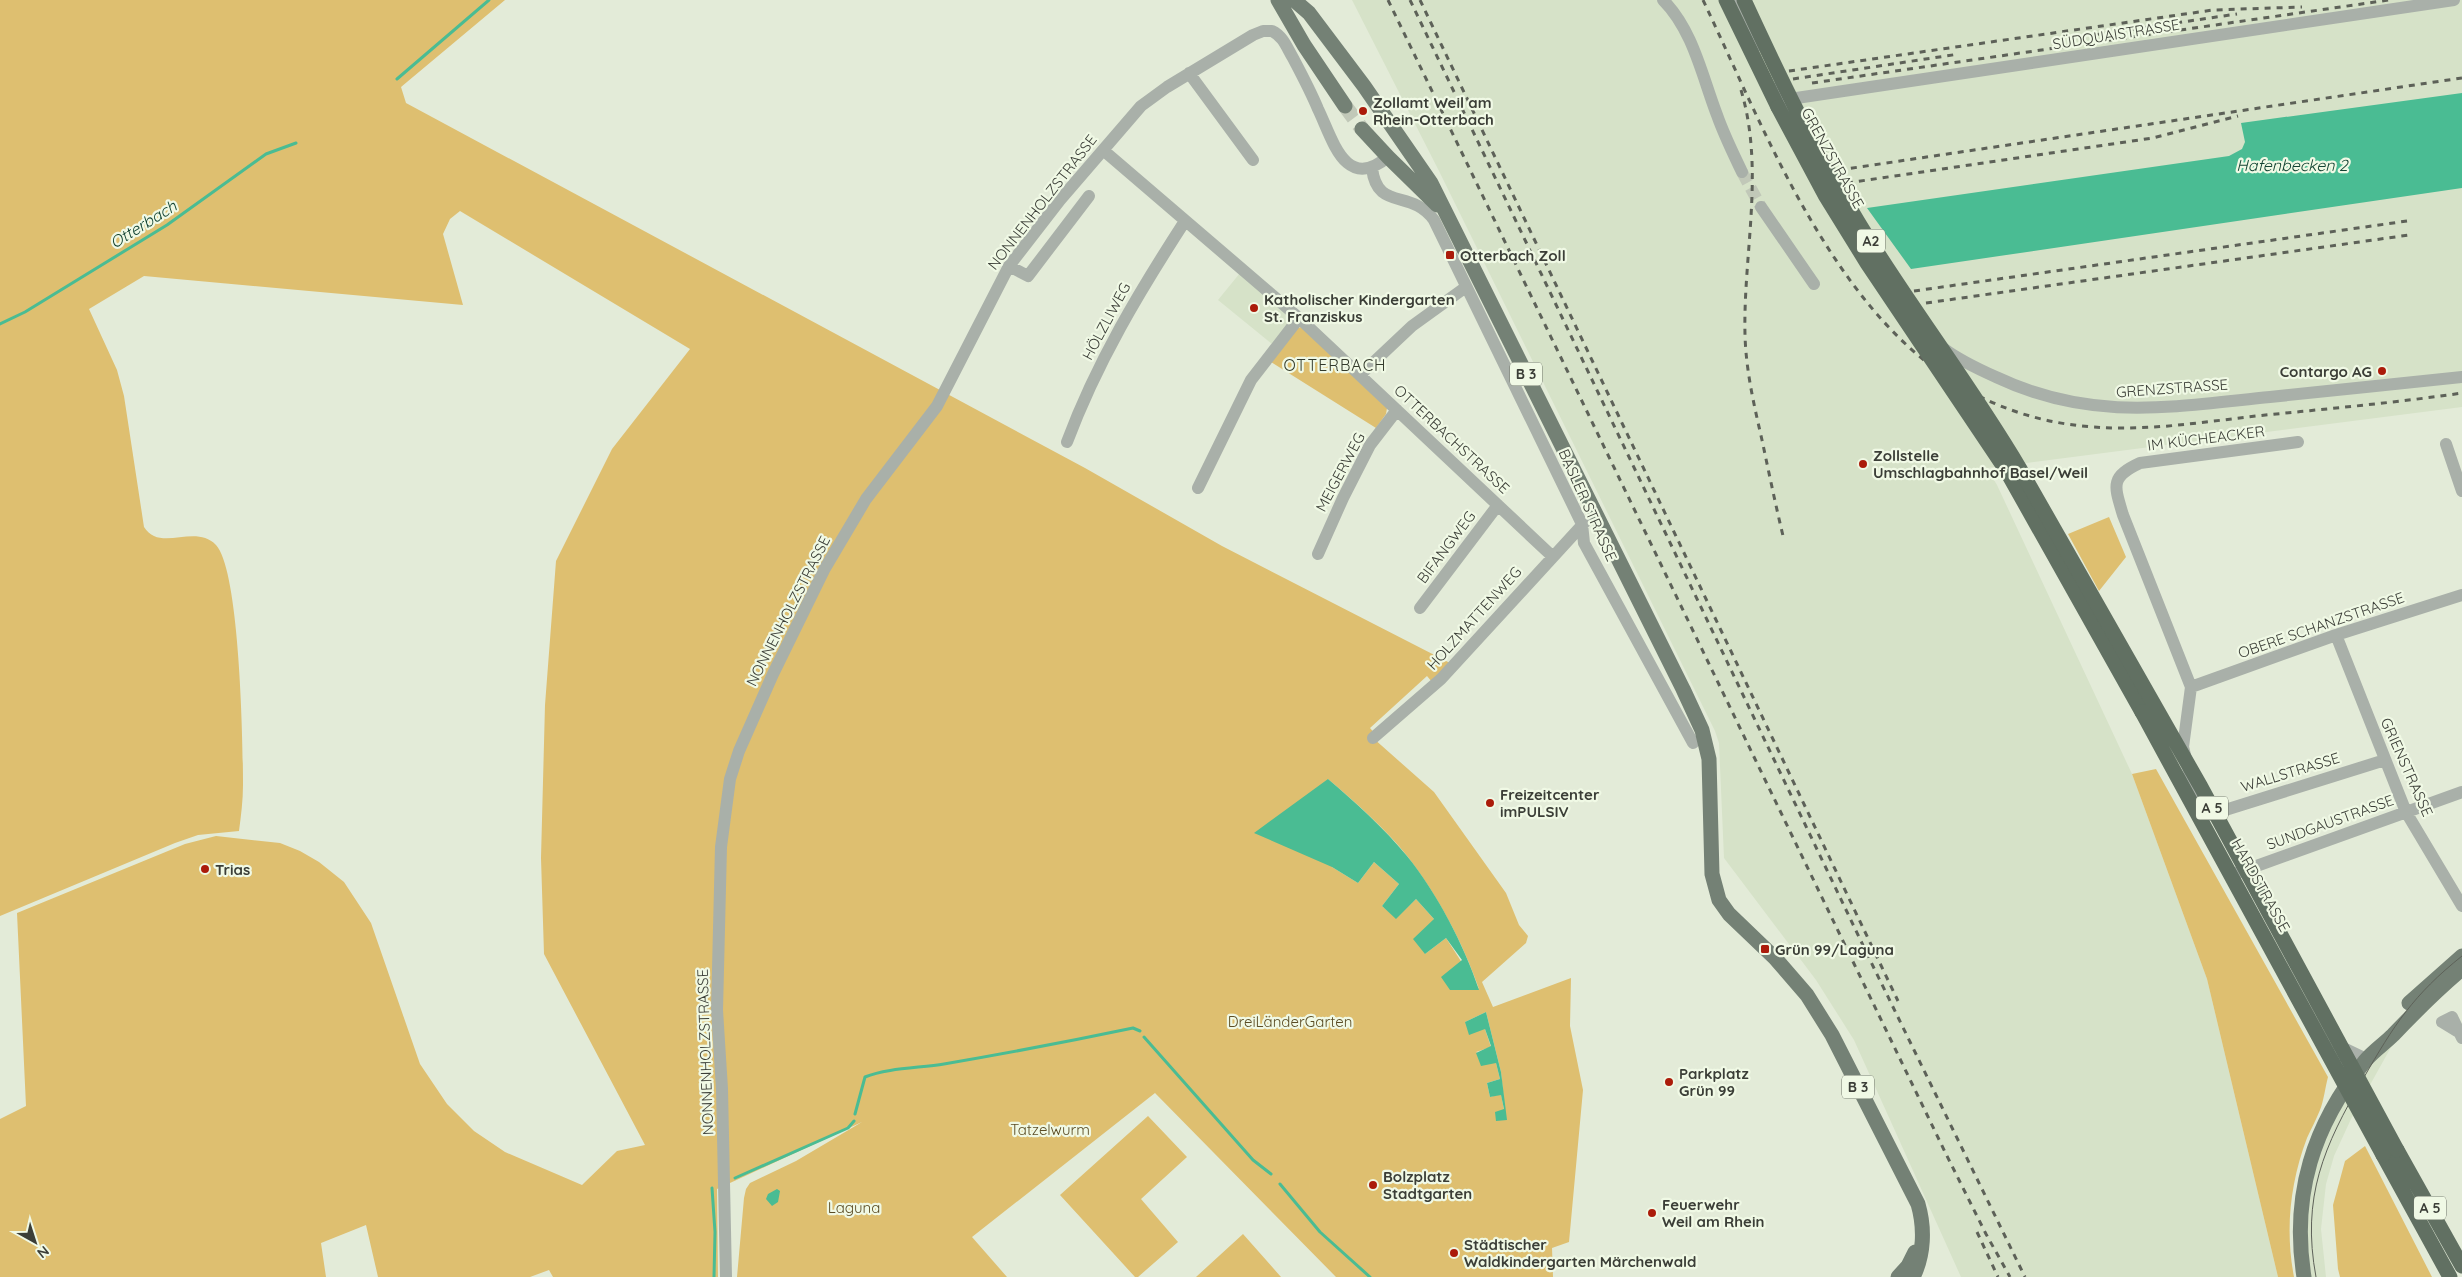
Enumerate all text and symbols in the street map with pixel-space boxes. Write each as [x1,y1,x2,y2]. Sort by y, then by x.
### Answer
street label: SÜDQUAISTRASSE [2051,15,2181,53]
place label: Zollamt Weil am Rhein-Otterbach [1373,93,1494,129]
street label: GRENZSTRASSE [1797,104,1869,212]
marker: Zollamt Weil am Rhein-Otterbach [1357,105,1369,117]
street label: NONNENHOLZSTRASSE [983,131,1101,273]
water label: Hafenbecken 2 [2236,155,2349,175]
water label: Otterbach [106,195,181,252]
road number: A2 [1857,230,1885,252]
place label: Otterbach Zoll [1460,246,1566,265]
marker: Otterbach Zoll [1444,249,1456,261]
street label: HÖLZLIWEG [1078,279,1134,363]
place label: Katholischer Kindergarten St. Franziskus [1264,290,1455,326]
marker: Katholischer Kindergarten St. Franziskus [1248,302,1260,314]
district label: OTTERBACH [1283,355,1387,375]
road number: B 3 [1510,362,1542,386]
place label: Contargo AG [2280,362,2372,381]
marker: Contargo AG [2376,365,2388,377]
street label: GRENZSTRASSE [2115,375,2229,401]
street label: OTTERBACHSTRASSE [1390,381,1514,497]
street label: IM KÜCHEACKER [2146,421,2266,455]
street label: MEIGERWEG [1311,429,1369,515]
street label: BASLER STRASSE [1555,446,1621,564]
place label: Zollstelle Umschlagbahnhof Basel/Weil [1873,446,2088,482]
marker: Zollstelle Umschlagbahnhof Basel/Weil [1857,458,1869,470]
street label: BIFANGWEG [1413,507,1479,587]
street label: NONNENHOLZSTRASSE [742,533,834,689]
street label: HOLZMATTENWEG [1423,562,1525,674]
street label: OBERE SCHANZSTRASSE [2235,588,2407,662]
street label: GRIENSTRASSE [2377,715,2437,819]
street label: WALLSTRASSE [2238,748,2342,796]
place label: Freizeitcenter imPULSIV [1500,785,1600,821]
street label: SUNDGAUSTRASSE [2264,790,2396,854]
road number: A 5 [2196,796,2228,820]
marker: Freizeitcenter imPULSIV [1484,797,1496,809]
street label: HARDSTRASSE [2227,835,2295,935]
place label: Trias [215,860,250,879]
marker: Trias [199,863,211,875]
place label: Grün 99/Laguna [1775,940,1894,959]
marker: Grün 99/Laguna [1759,943,1771,955]
street label: NONNENHOLZSTRASSE [693,969,717,1135]
park label: DreiLänderGarten [1228,1012,1352,1031]
place label: Parkplatz Grün 99 [1679,1064,1749,1100]
marker: Parkplatz Grün 99 [1663,1076,1675,1088]
road number: B 3 [1842,1076,1874,1098]
park label: Tatzelwurm [1010,1120,1090,1139]
place label: Bolzplatz Stadtgarten [1383,1167,1472,1203]
marker: Bolzplatz Stadtgarten [1367,1179,1379,1191]
place label: Feuerwehr Weil am Rhein [1662,1195,1764,1231]
road number: A 5 [2414,1196,2446,1220]
park label: Laguna [828,1198,880,1217]
marker: Feuerwehr Weil am Rhein [1646,1207,1658,1219]
north arrow [10,1217,60,1267]
place label: Städtischer Waldkindergarten Märchenwald [1464,1235,1696,1271]
text: N [34,1242,53,1262]
marker: Städtischer Waldkindergarten Märchenwald [1448,1247,1460,1259]

